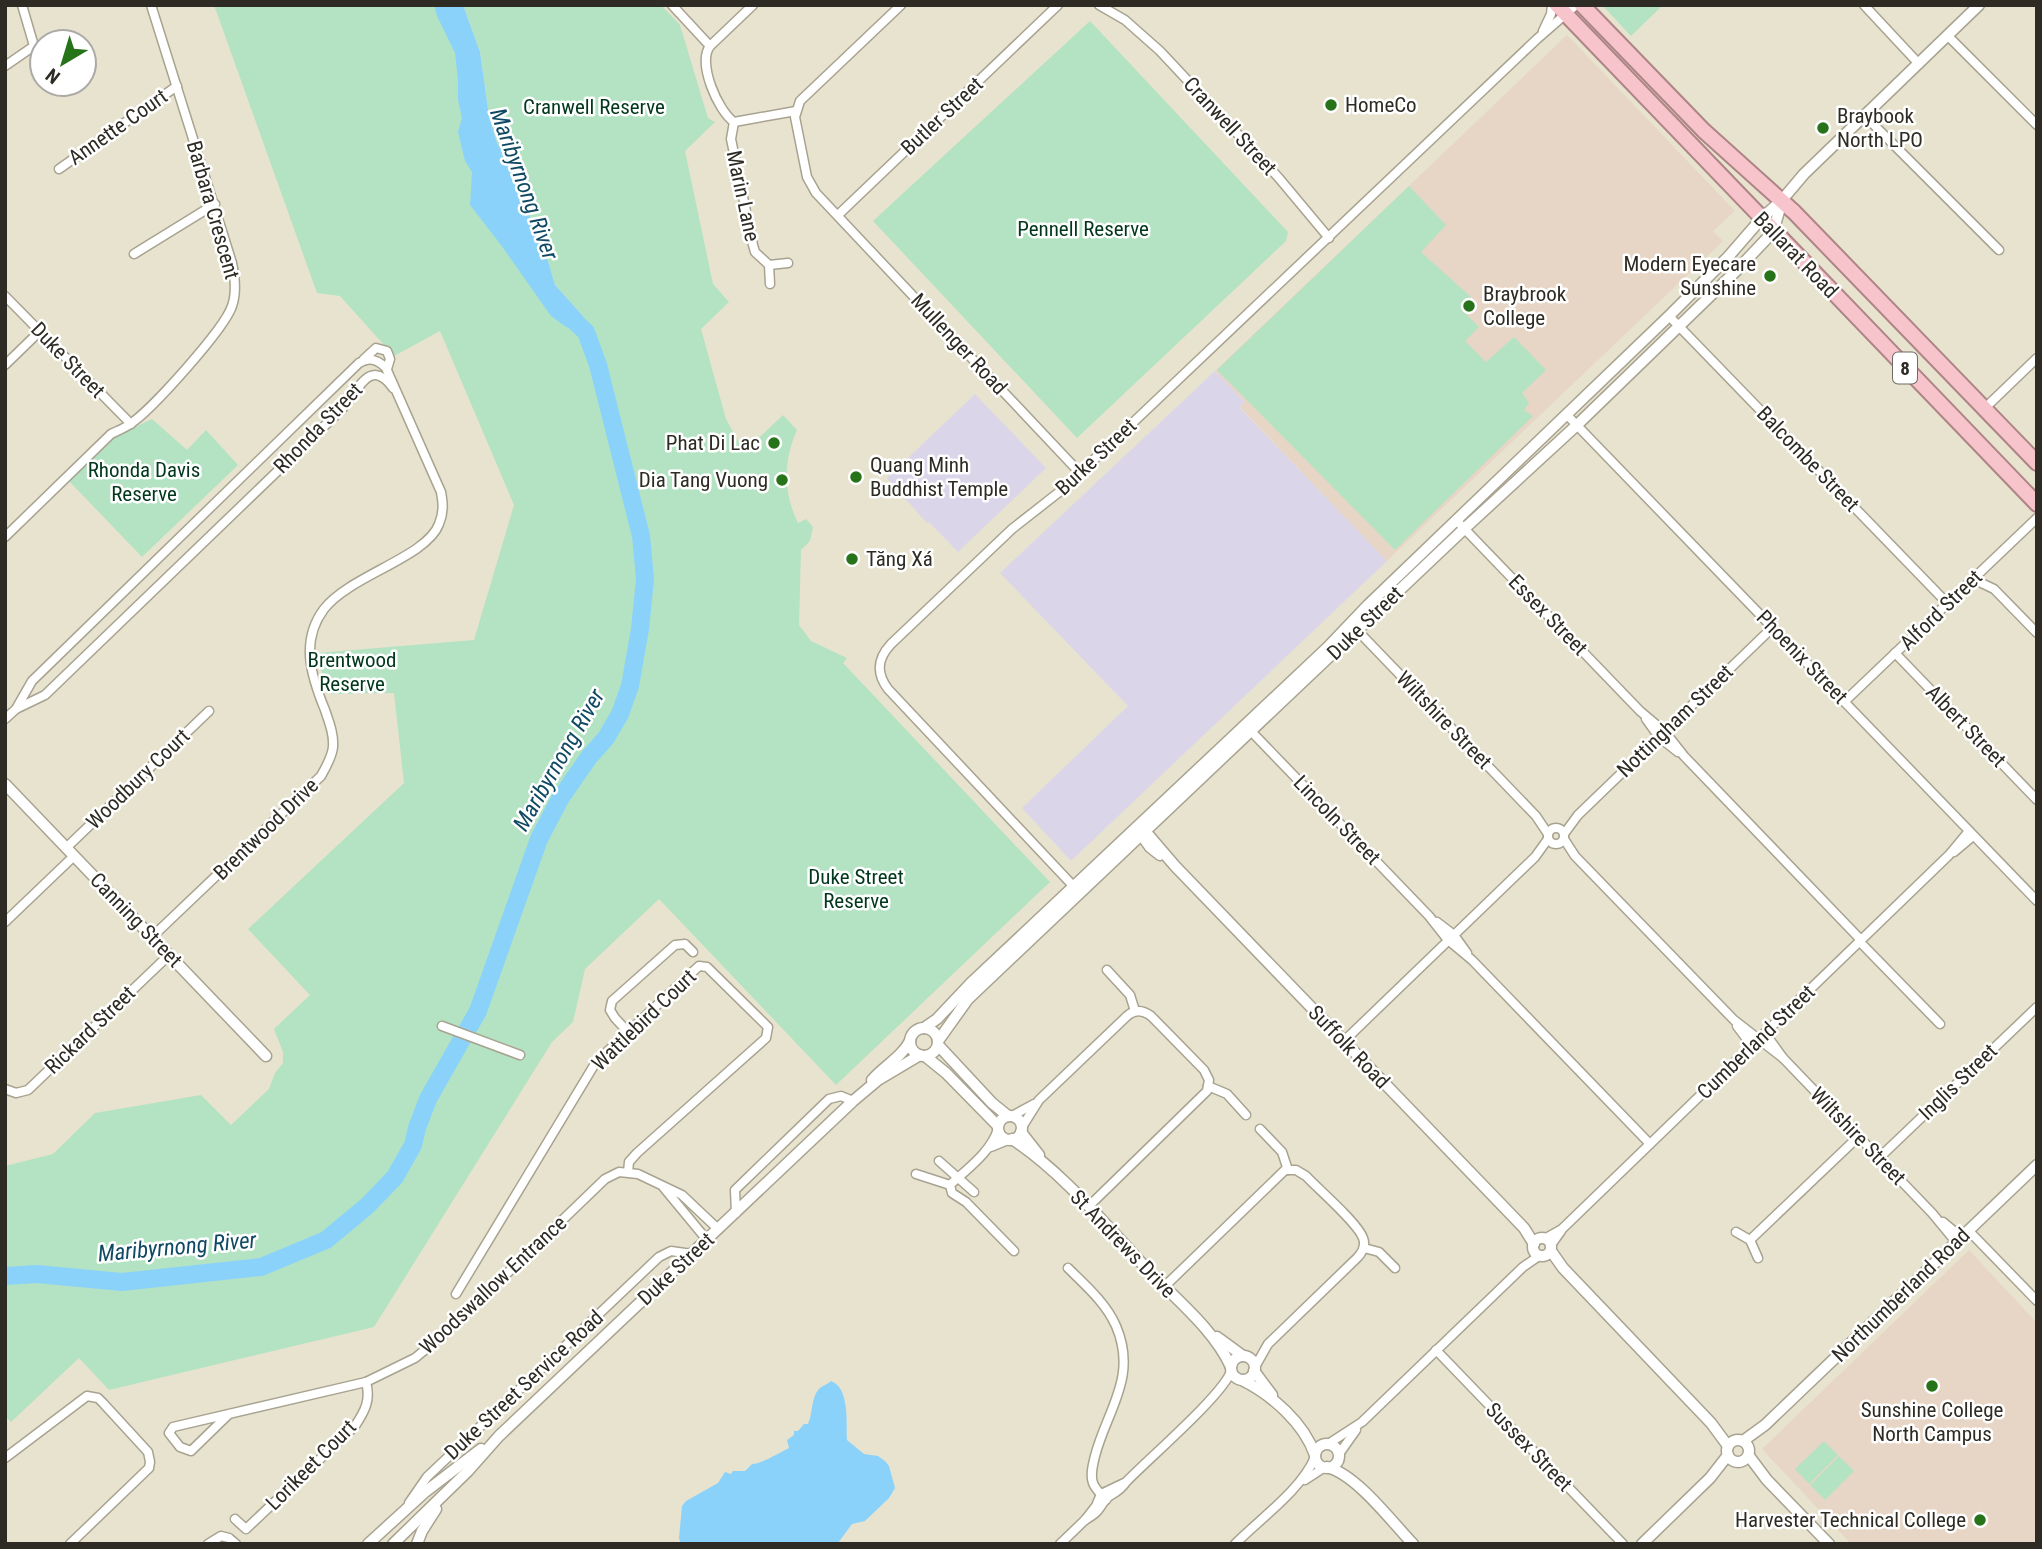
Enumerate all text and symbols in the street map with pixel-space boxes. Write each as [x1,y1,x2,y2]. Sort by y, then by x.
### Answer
north arrow [28,28,98,98]
text: N [41,63,65,89]
street label: Butler Street [896,72,988,160]
street label: Cranwell Street [1178,72,1282,180]
street label: Annette Court [64,84,172,170]
place label: HomeCo [1345,93,1417,117]
park label: Cranwell Reserve [523,95,665,119]
marker: HomeCo [1323,97,1339,113]
place label: Braybook North LPO [1837,104,1923,152]
water label: Maribyrnong River [484,105,564,264]
marker: Braybook North LPO [1815,120,1831,136]
street label: Barbara Crescent [182,138,244,282]
street label: Marin Lane [722,148,764,244]
street label: Ballarat Road [1749,207,1843,303]
park label: Pennell Reserve [1017,217,1149,241]
place label: Modern Eyecare Sunshine [1624,252,1756,300]
marker: Modern Eyecare Sunshine [1762,268,1778,284]
place label: Braybrook College [1483,282,1567,330]
street label: Mullenger Road [906,289,1012,399]
marker: Braybrook College [1461,298,1477,314]
street label: Duke Street [26,317,110,403]
road number: 8 [1893,352,1917,384]
street label: Rhonda Street [269,378,367,478]
street label: Balcombe Street [1752,402,1864,516]
street label: Burke Street [1051,414,1141,500]
place label: Phat Di Lac [666,431,760,455]
marker: Phat Di Lac [766,435,782,451]
place label: Quang Minh Buddhist Temple [870,453,1008,501]
park label: Rhonda Davis Reserve [88,458,200,506]
place label: Dia Tang Vuong [639,468,768,492]
marker: Quang Minh Buddhist Temple [848,469,864,485]
marker: Dia Tang Vuong [774,472,790,488]
place label: Tăng Xá [866,547,933,571]
marker: Tăng Xá [844,551,860,567]
street label: Alford Street [1895,565,1987,655]
street label: Essex Street [1504,570,1592,660]
street label: Duke Street [1322,581,1408,665]
street label: Phoenix Street [1752,605,1852,709]
park label: Brentwood Reserve [307,648,397,696]
street label: Nottingham Street [1612,660,1738,782]
street label: Wiltshire Street [1391,666,1497,774]
street label: Albert Street [1921,680,2011,772]
water label: Maribyrnong River [508,683,611,836]
street label: Woodbury Court [82,724,194,834]
street label: Lincoln Street [1289,771,1385,869]
street label: Brentwood Drive [209,773,323,885]
park label: Duke Street Reserve [808,865,904,913]
street label: Canning Street [85,868,187,972]
street label: Wattlebird Court [587,964,701,1076]
street label: Cumberland Street [1692,980,1820,1104]
street label: Rickard Street [40,981,140,1079]
street label: Suffolk Road [1304,1000,1394,1094]
street label: Inglis Street [1914,1039,2002,1125]
street label: Wiltshire Street [1805,1082,1911,1190]
street label: St Andrews Drive [1066,1185,1181,1303]
street label: Woodswallow Entrance [415,1211,571,1359]
street label: Northumberland Road [1827,1223,1975,1367]
water label: Maribyrnong River [97,1227,259,1267]
street label: Duke Street [633,1228,719,1310]
street label: Duke Street Service Road [440,1305,608,1465]
marker: Sunshine College North Campus [1924,1378,1940,1394]
street label: Sussex Street [1481,1398,1577,1496]
place label: Sunshine College North Campus [1861,1398,2004,1446]
street label: Lorikeet Court [261,1415,361,1515]
place label: Harvester Technical College [1735,1508,1966,1532]
marker: Harvester Technical College [1972,1512,1988,1528]

